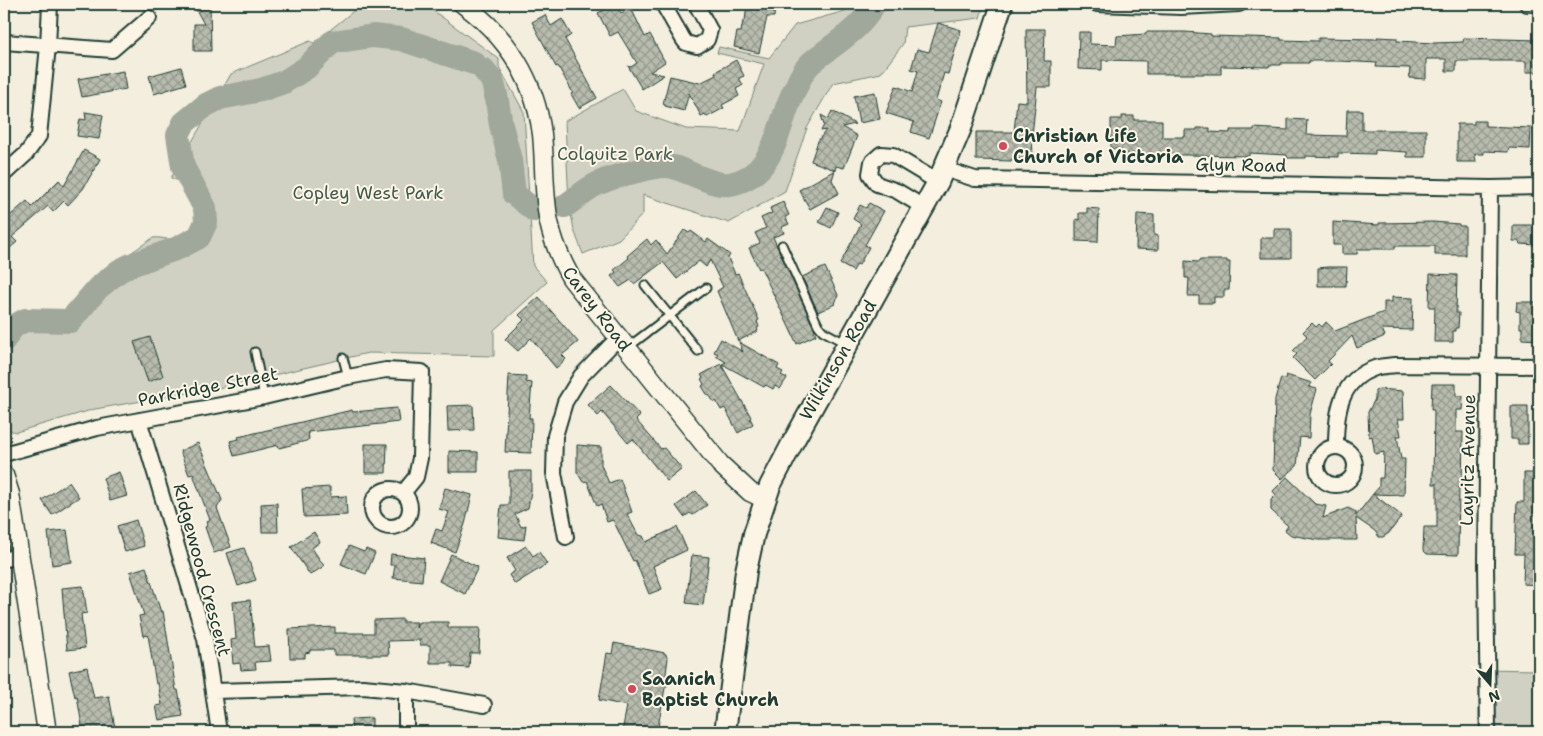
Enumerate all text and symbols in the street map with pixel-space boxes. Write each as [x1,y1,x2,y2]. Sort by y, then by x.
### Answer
place label: Christian Life Church of Victoria [1013,124,1184,169]
marker: Christian Life Church of Victoria [997,140,1009,152]
park label: Colquitz Park [557,142,673,166]
street label: Glyn Road [1195,152,1287,178]
park label: Copley West Park [292,181,444,205]
street label: Carey Road [557,261,637,357]
street label: Wilkinson Road [794,295,882,425]
street label: Parkridge Street [136,362,280,412]
street label: Layritz Avenue [1455,394,1481,526]
street label: Ridgewood Crescent [167,481,237,659]
north arrow [1466,658,1516,708]
place label: Saanich Baptist Church [642,667,779,712]
marker: Saanich Baptist Church [626,683,638,695]
text: N [1486,686,1502,707]

